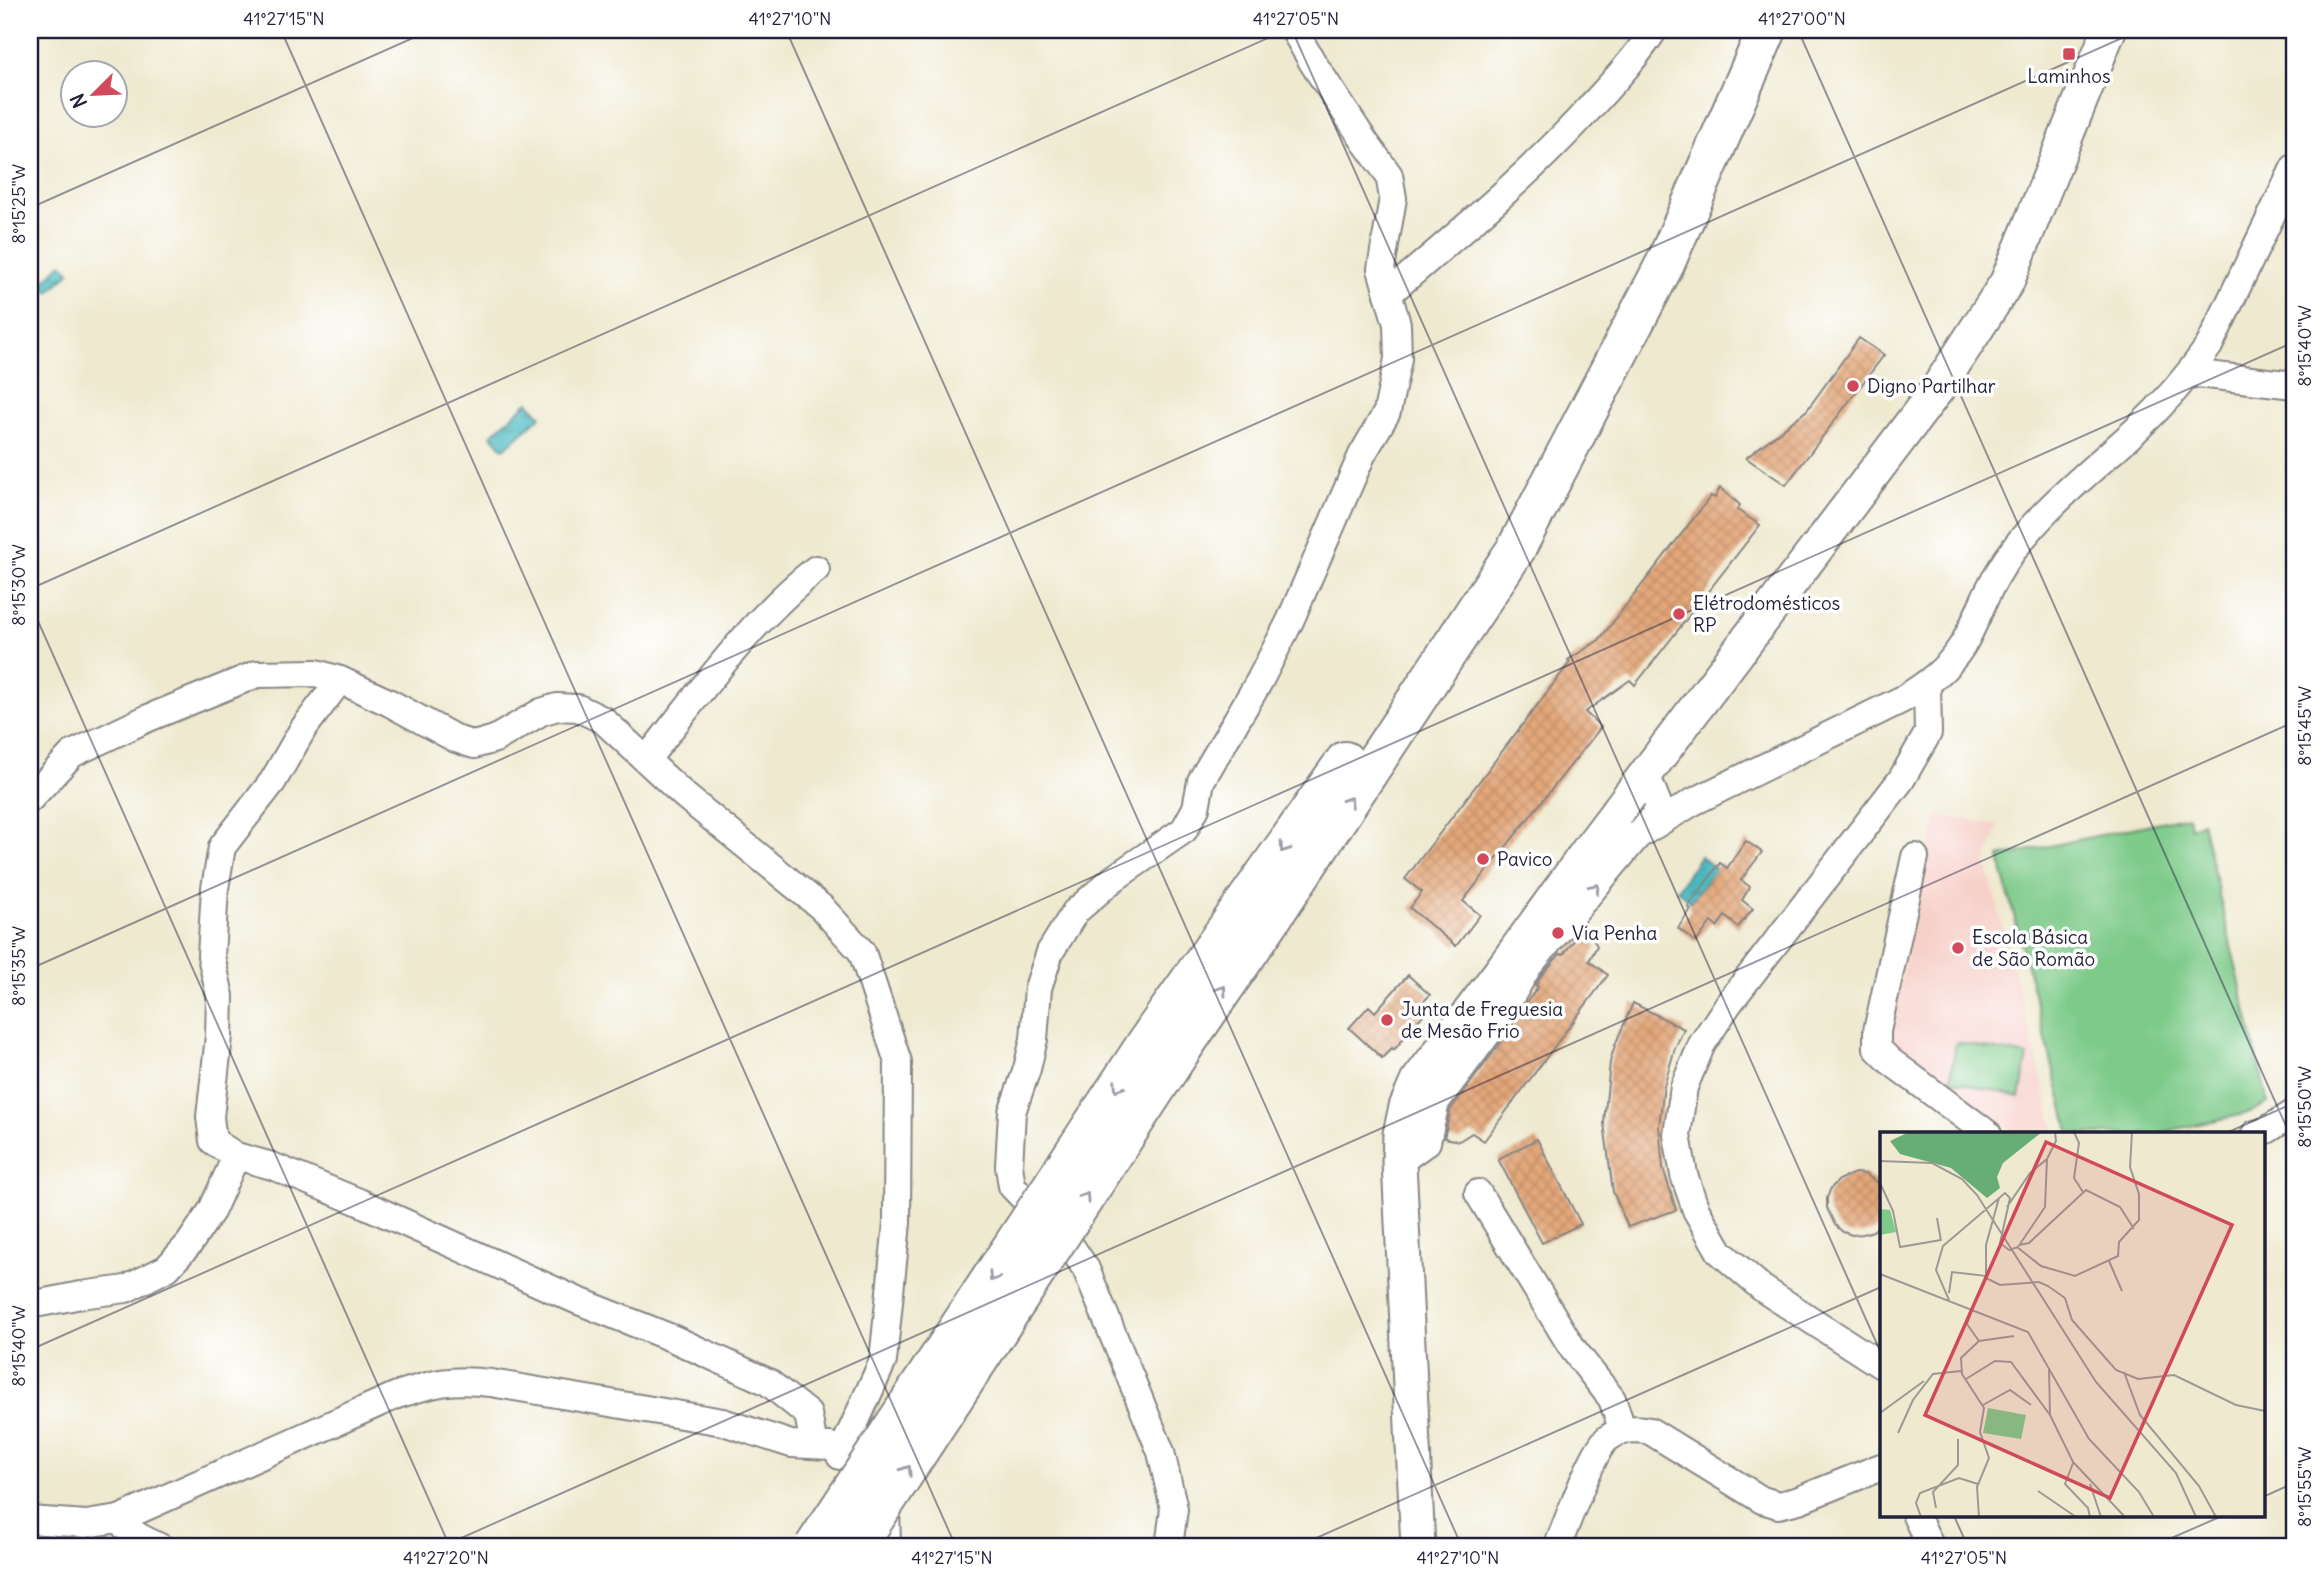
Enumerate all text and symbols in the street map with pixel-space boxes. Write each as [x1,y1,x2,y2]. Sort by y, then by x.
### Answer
text: 41°27'15"N [243,7,325,30]
text: 41°27'10"N [748,7,832,30]
text: 41°27'05"N [1253,7,1339,30]
text: 41°27'00"N [1758,7,1846,30]
marker: Laminhos [2061,46,2077,62]
north arrow [60,60,130,130]
place label: Laminhos [2027,64,2111,88]
text: N [65,90,92,112]
text: 8°15'25"W [7,164,30,244]
text: 8°15'40"W [2293,305,2316,387]
place label: Digno Partilhar [1867,374,1996,398]
marker: Digno Partilhar [1845,378,1861,394]
text: 8°15'30"W [7,544,30,626]
place label: Elétrodomésticos RP [1693,591,1840,637]
marker: Elétrodomésticos RP [1671,606,1687,622]
text: 8°15'45"W [2293,686,2316,766]
one-way arrow [1341,796,1353,809]
one-way arrow [1279,840,1292,853]
place label: Pavico [1497,847,1552,871]
marker: Pavico [1475,851,1491,867]
one-way arrow [1587,883,1599,896]
place label: Via Penha [1572,921,1657,945]
marker: Via Penha [1550,925,1566,941]
place label: Escola Básica de São Romão [1972,925,2095,971]
text: 8°15'35"W [7,926,30,1006]
marker: Escola Básica de São Romão [1950,940,1966,956]
one-way arrow [1214,985,1227,998]
place label: Junta de Freguesia de Mesão Frio [1401,997,1563,1043]
marker: Junta de Freguesia de Mesão Frio [1379,1012,1395,1028]
text: 8°15'50"W [2293,1066,2316,1148]
one-way arrow [1114,1079,1126,1092]
inset map [1880,1132,2264,1518]
one-way arrow [1077,1192,1089,1205]
one-way arrow [988,1269,1001,1282]
text: 8°15'40"W [7,1305,30,1387]
text: 8°15'55"W [2293,1447,2316,1527]
one-way arrow [898,1464,911,1477]
text: 41°27'20"N [403,1546,489,1569]
text: 41°27'15"N [911,1546,993,1569]
text: 41°27'10"N [1416,1546,1500,1569]
text: 41°27'05"N [1921,1546,2007,1569]

